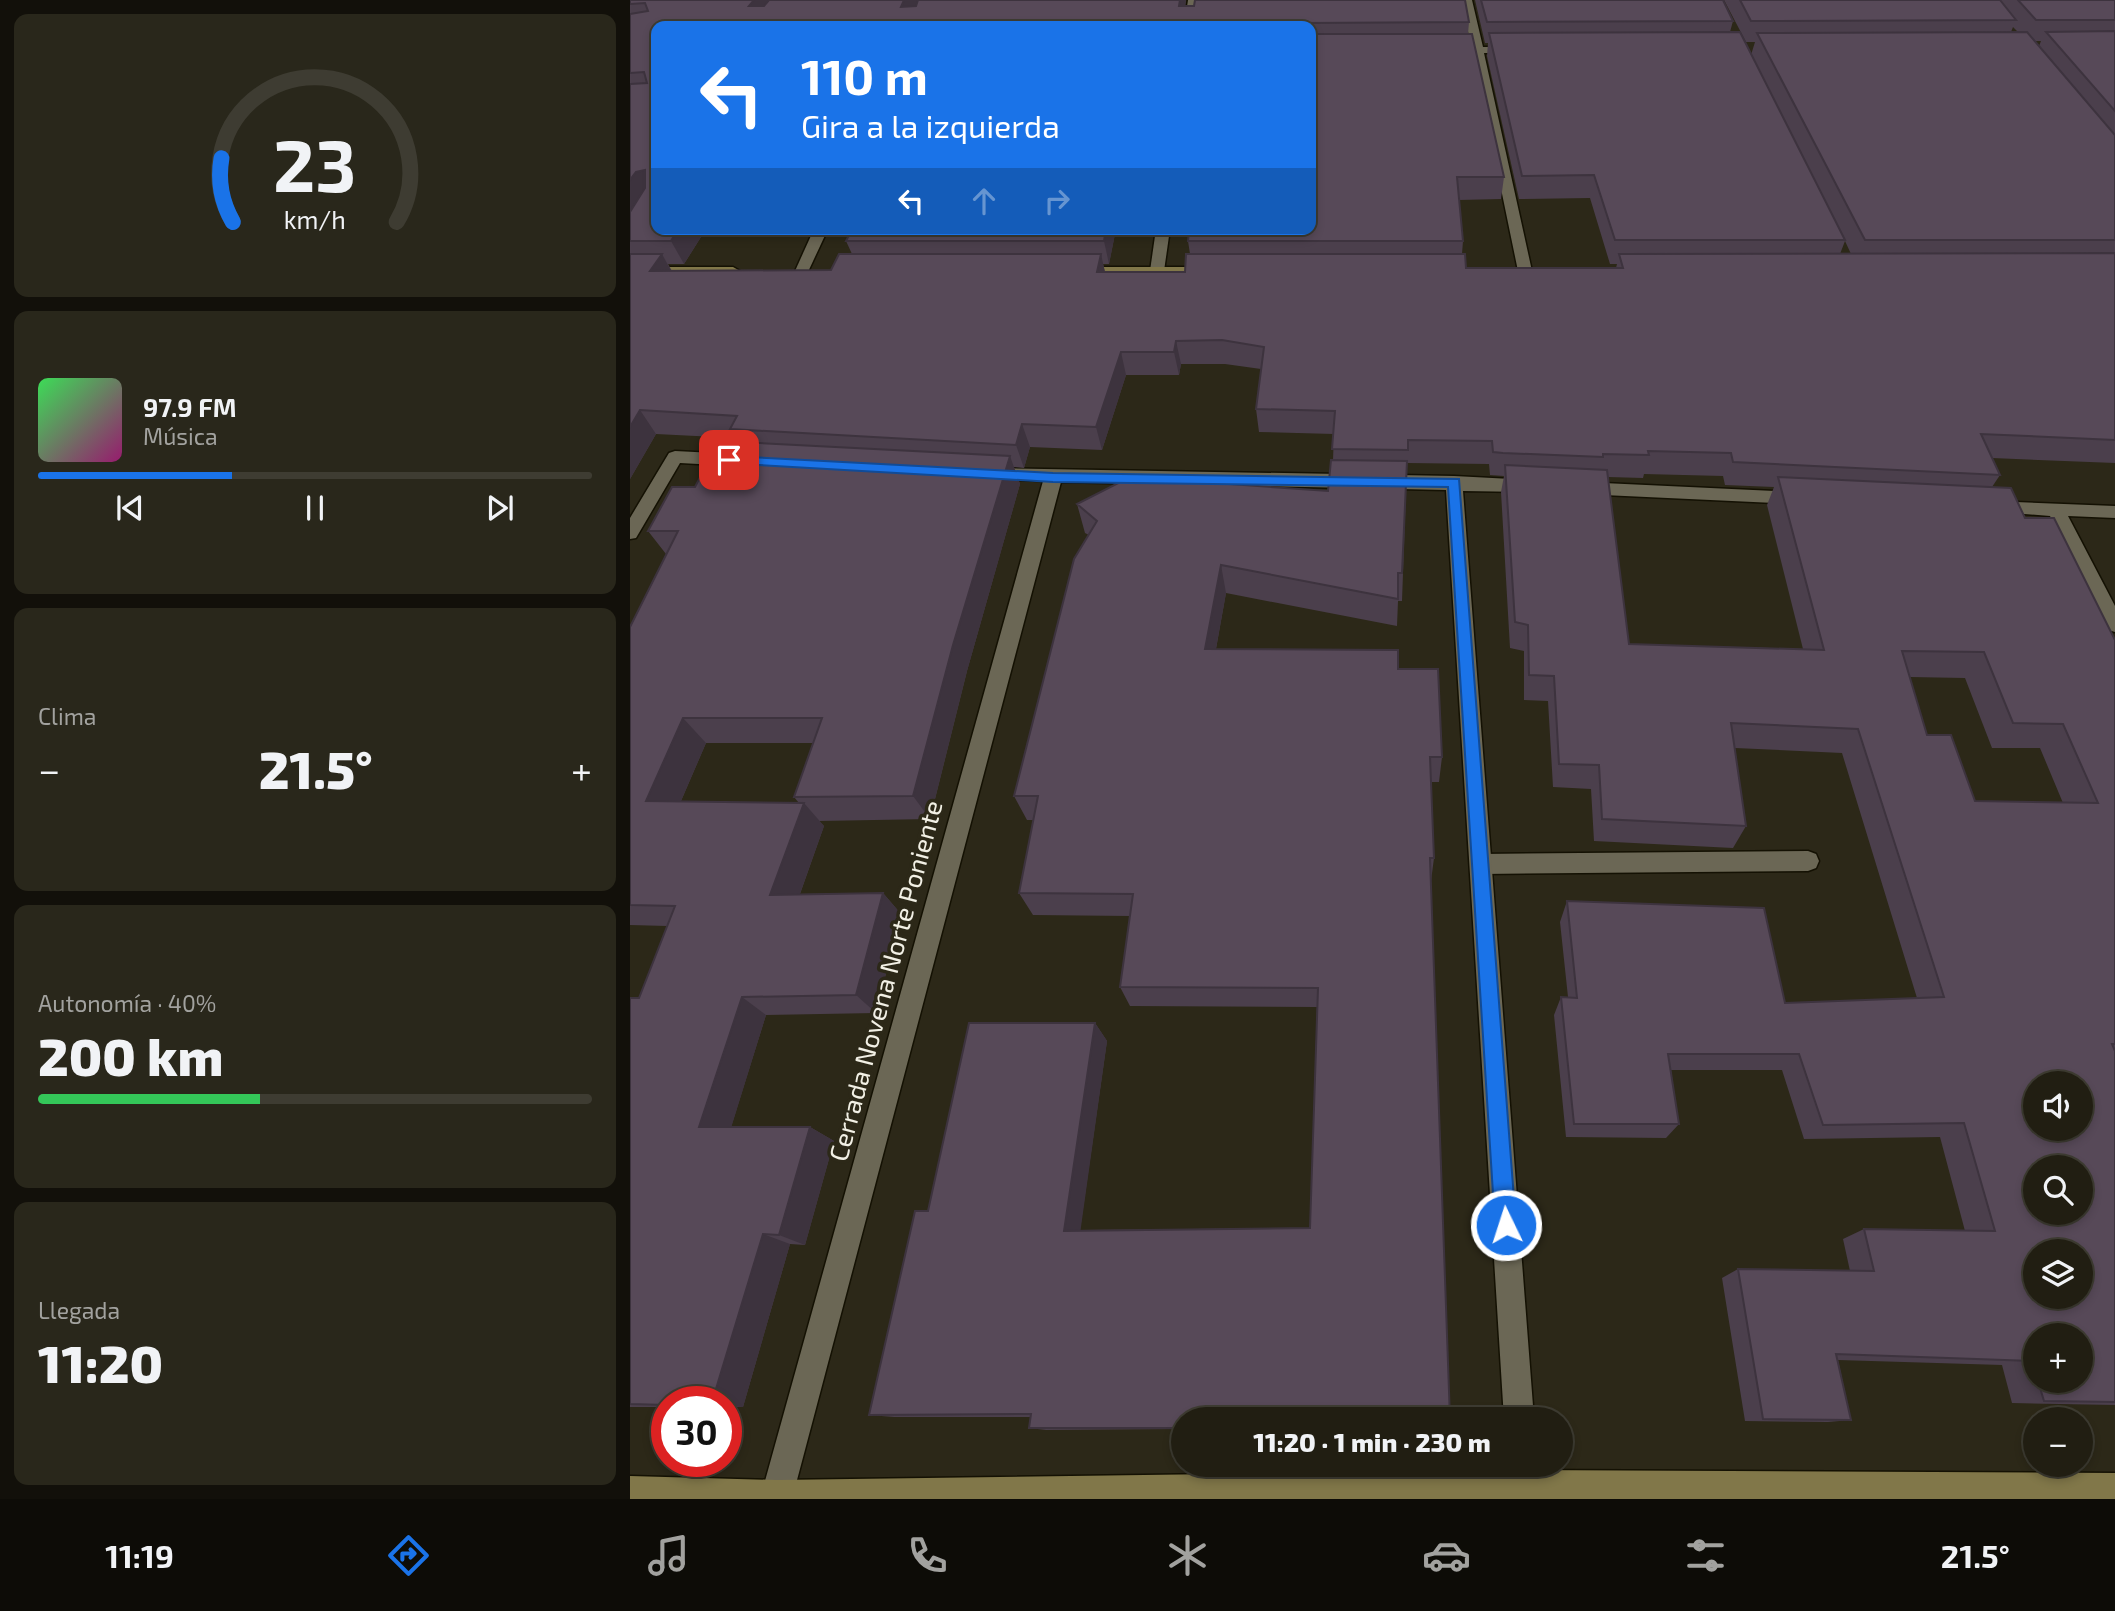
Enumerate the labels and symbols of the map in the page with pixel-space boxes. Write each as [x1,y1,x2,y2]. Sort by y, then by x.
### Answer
pin [699,430,759,490]
street label: Cerrada Novena Norte Poniente [821,797,948,1164]
position arrow [1469,1188,1543,1262]
speed limit sign: 30 [651,1386,742,1477]

